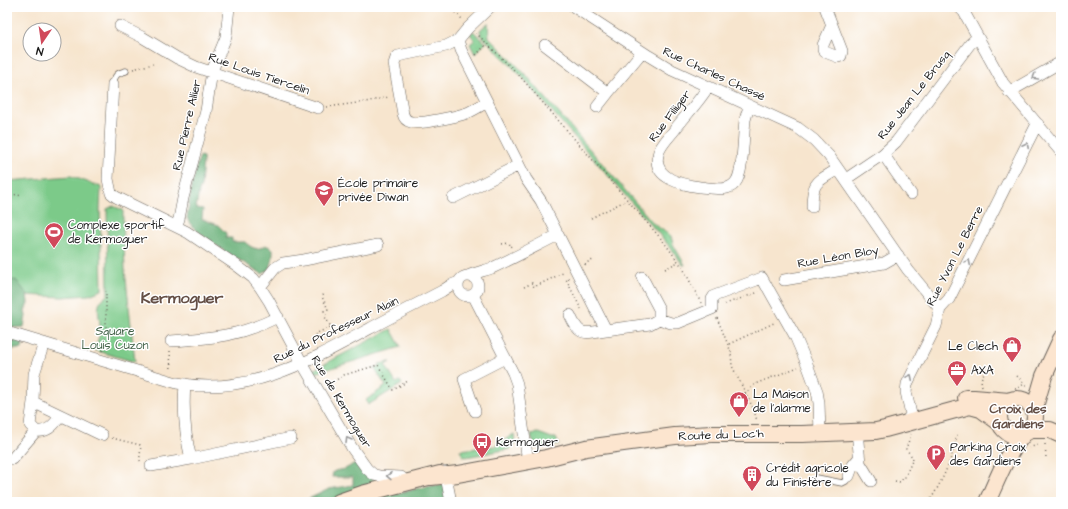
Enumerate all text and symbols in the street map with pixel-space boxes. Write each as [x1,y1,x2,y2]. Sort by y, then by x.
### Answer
north arrow [22,22,62,62]
text: N [35,43,45,59]
street label: Rue Charles Chassé [660,43,769,105]
street label: Rue Jean Le Brusq [874,47,954,143]
street label: Rue Louis Tiercelin [206,49,312,99]
one-way arrow [1032,72,1039,79]
street label: Rue Pierre Allier [168,77,206,172]
street label: Rue Filiiger [645,86,696,146]
one-way arrow [1021,142,1029,150]
place label: École primaire privée Diwan [338,175,419,206]
school or university icon: École primaire privée Diwan [313,179,335,207]
street label: Rue Yvon Le Berre [922,202,988,309]
place label: Complexe sportif de Kermoguer [68,217,165,249]
sports icon: Complexe sportif de Kermoguer [43,221,65,249]
street label: Rue Léon Bloy [796,241,880,273]
one-way arrow [963,258,971,266]
district label: Kermoguer [141,287,223,311]
street label: Rue du Professeur Alain [271,292,401,368]
park label: Square Louis Cuzon [81,323,149,354]
shop icon: Le Clech [1001,335,1023,363]
place label: Le Clech [948,338,998,355]
street label: Rue de Kermoguer [306,353,376,452]
office icon: AXA [946,359,968,387]
place label: AXA [971,362,994,379]
one-way arrow [905,373,913,381]
place label: La Maison de l'alarme [753,386,811,417]
shop icon: La Maison de l'alarme [728,390,750,418]
district label: Croix des Gardiens [989,400,1047,433]
street label: Route du Loc'h [678,425,764,445]
bus stop icon: Kermoguer [471,431,493,459]
place label: Kermoguer [496,434,558,452]
one-way arrow [345,437,352,444]
place label: Parking Croix des Gardiens [950,439,1026,470]
parking icon: Parking Croix des Gardiens [925,443,947,471]
place label: Crédit agricole du Finistère [766,460,849,491]
building icon: Crédit agricole du Finistère [741,464,763,492]
one-way arrow [386,472,392,480]

